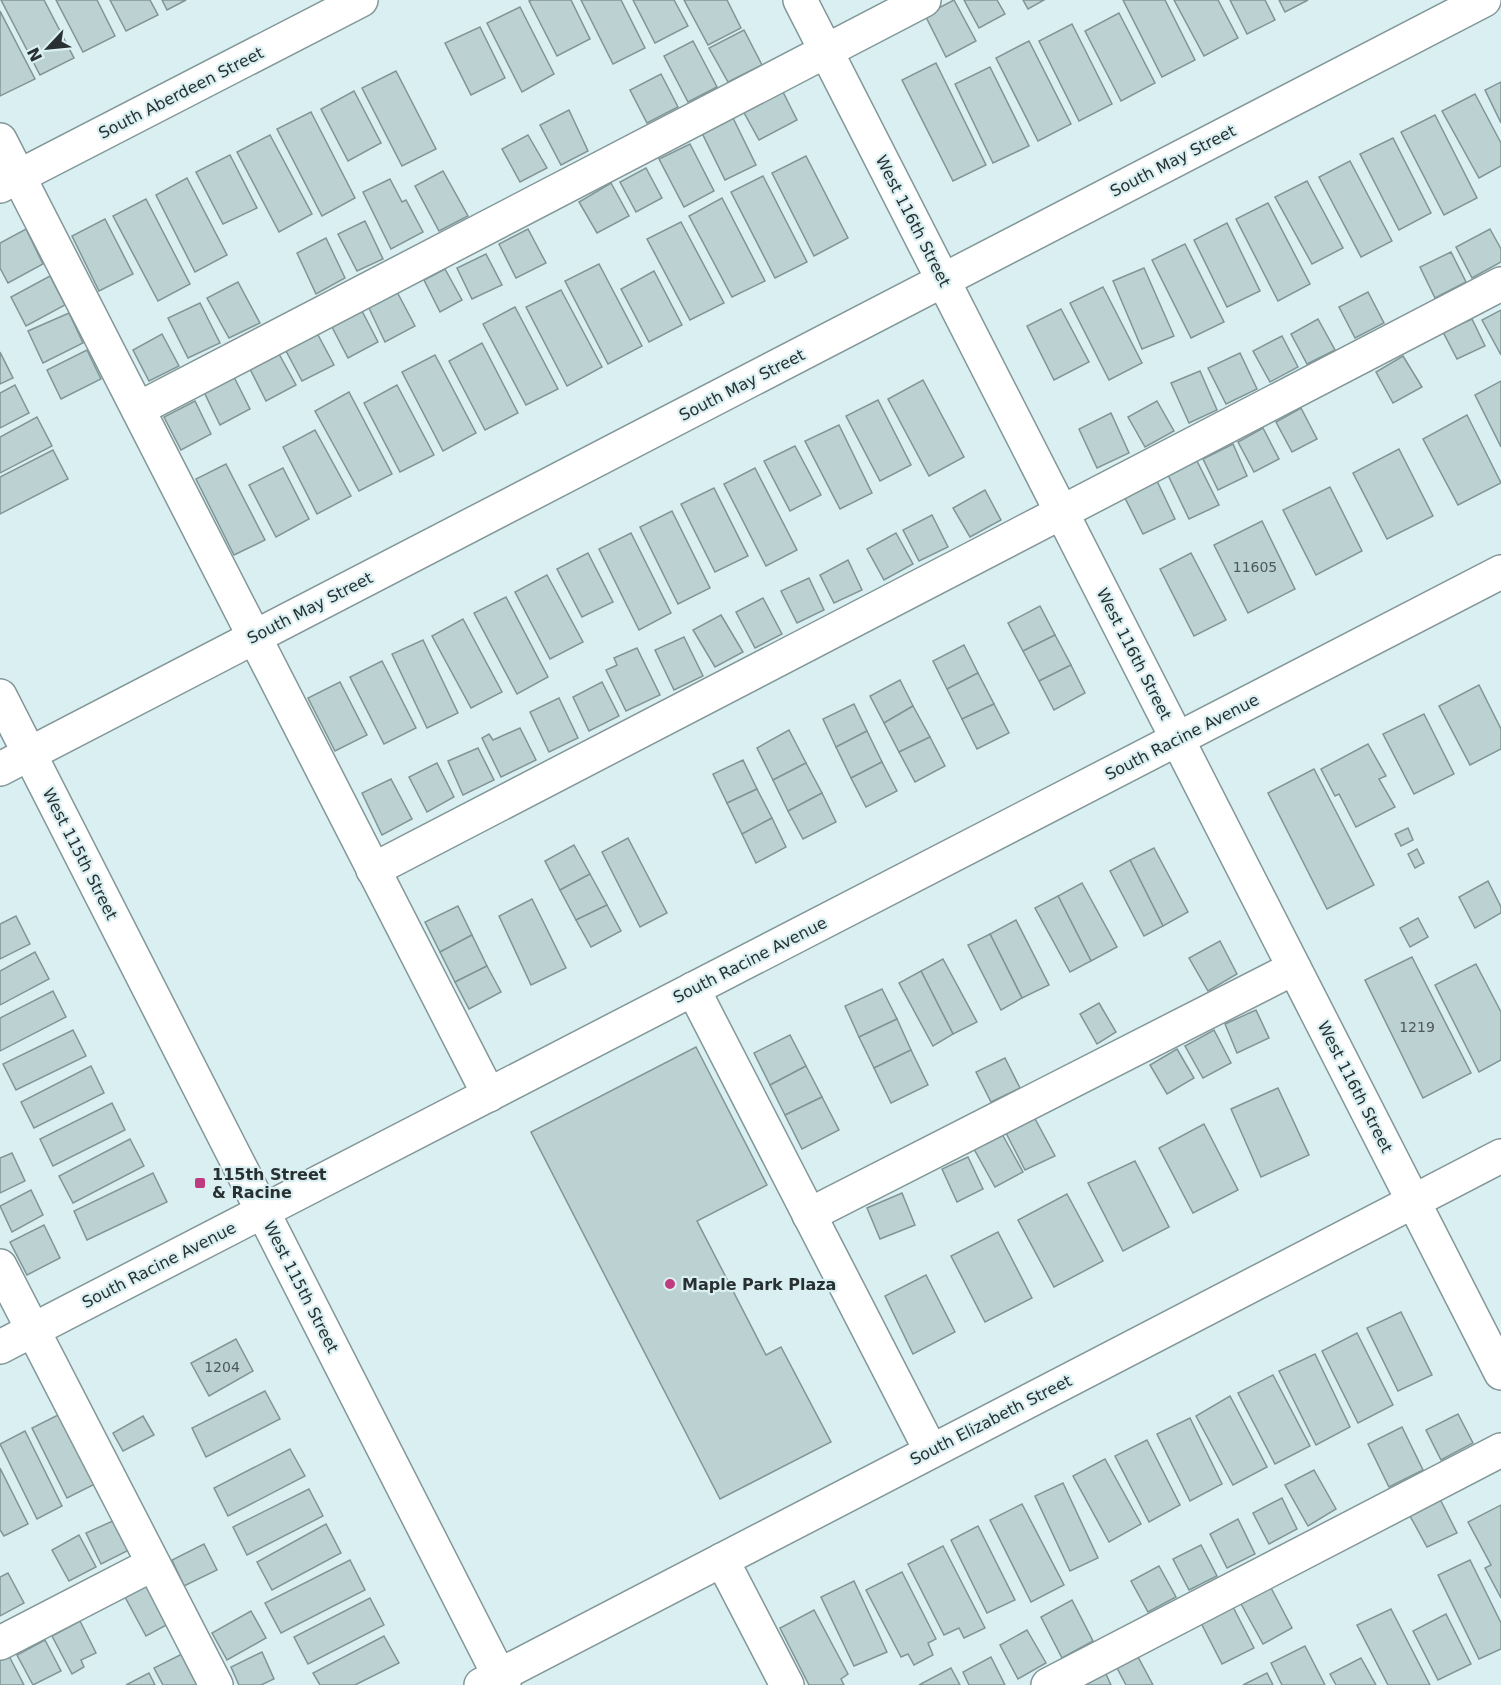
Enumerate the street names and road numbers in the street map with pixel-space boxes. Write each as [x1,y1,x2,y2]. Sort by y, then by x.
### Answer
street label: South Aberdeen Street [95,43,267,143]
street label: South May Street [1107,121,1239,201]
street label: West 116th Street [872,152,954,290]
street label: South May Street [676,345,808,425]
street label: South May Street [244,568,376,648]
street label: West 116th Street [1093,585,1175,723]
street label: South Racine Avenue [1102,690,1262,784]
street label: West 115th Street [39,785,121,923]
street label: South Racine Avenue [670,913,830,1007]
street label: West 116th Street [1314,1018,1396,1156]
street label: South Racine Avenue [79,1218,239,1312]
street label: West 115th Street [260,1218,342,1356]
street label: South Elizabeth Street [907,1371,1075,1469]

